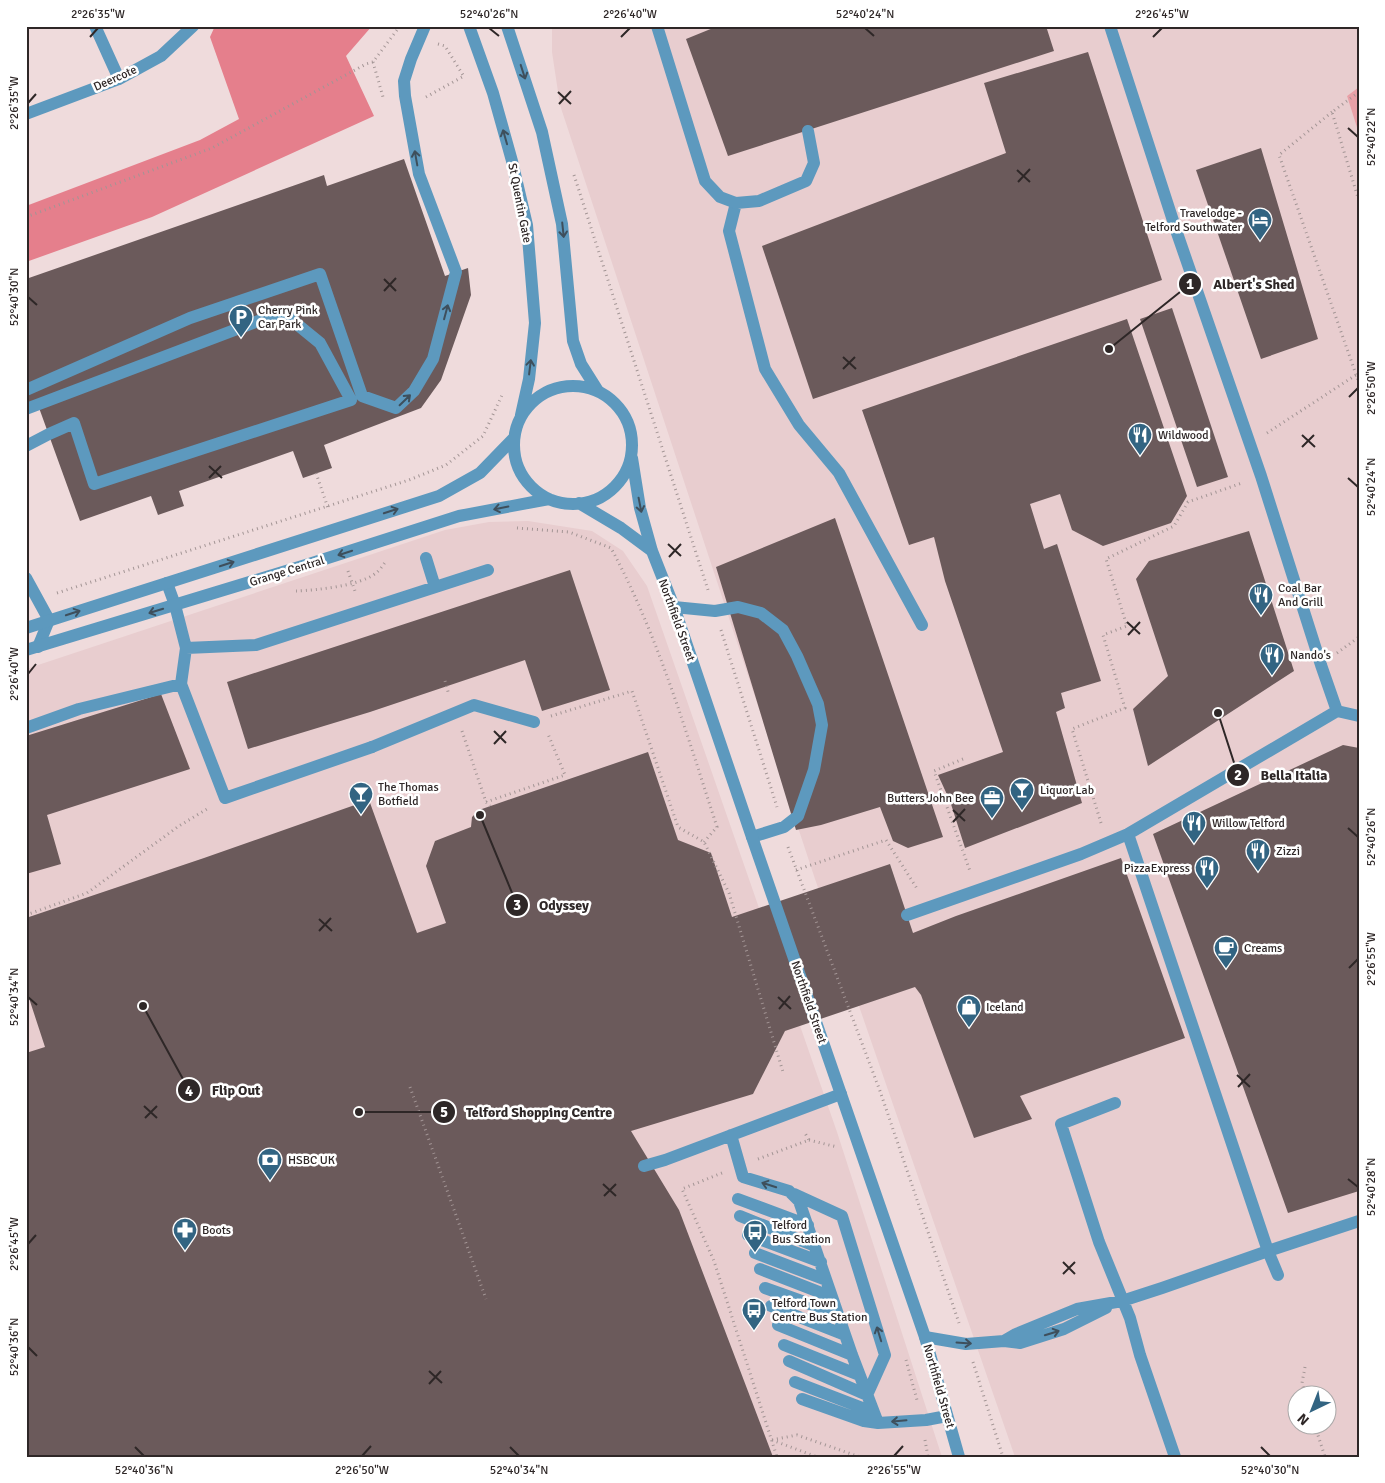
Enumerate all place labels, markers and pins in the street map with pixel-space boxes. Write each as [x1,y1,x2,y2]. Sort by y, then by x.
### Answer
place label: Travelodge - Telford Southwater [1145,206,1243,235]
hotel icon: Travelodge - Telford Southwater [1247,207,1273,241]
callout: Albert's Shed [1178,270,1304,299]
place label: Cherry Pink Car Park [258,303,318,332]
parking icon: Cherry Pink Car Park [228,304,254,338]
restaurant icon: Wildwood [1127,422,1153,456]
place label: Wildwood [1158,428,1209,443]
place label: Coal Bar And Grill [1278,581,1324,610]
restaurant icon: Coal Bar And Grill [1248,582,1274,616]
restaurant icon: Nando's [1259,642,1285,676]
place label: Nando's [1290,648,1331,663]
callout: Bella Italia [1226,761,1338,790]
bar icon: Liquor Lab [1009,777,1035,811]
place label: The Thomas Botfield [378,780,439,809]
bar icon: The Thomas Botfield [348,781,374,815]
place label: Liquor Lab [1040,783,1094,798]
office icon: Butters John Bee [979,785,1005,819]
place label: Butters John Bee [887,791,974,806]
restaurant icon: Willow Telford [1181,810,1207,844]
place label: Willow Telford [1212,816,1285,831]
restaurant icon: Zizzi [1245,838,1271,872]
place label: Zizzi [1276,844,1300,859]
restaurant icon: PizzaExpress [1194,855,1220,889]
place label: PizzaExpress [1124,861,1190,876]
callout: Odyssey [504,891,599,920]
cafe icon: Creams [1213,935,1239,969]
place label: Creams [1244,941,1282,956]
shop icon: Iceland [956,994,982,1028]
place label: Iceland [986,1000,1024,1015]
callout: Flip Out [177,1076,270,1105]
callout: Telford Shopping Centre [431,1098,622,1127]
bank icon: HSBC UK [257,1147,283,1181]
place label: HSBC UK [288,1153,335,1168]
pharmacy icon: Boots [172,1217,198,1251]
place label: Telford Bus Station [772,1218,831,1247]
bus stop icon: Telford Bus Station [742,1219,768,1253]
place label: Boots [202,1223,231,1238]
place label: Telford Town Centre Bus Station [772,1296,868,1325]
bus stop icon: Telford Town Centre Bus Station [741,1297,767,1331]

